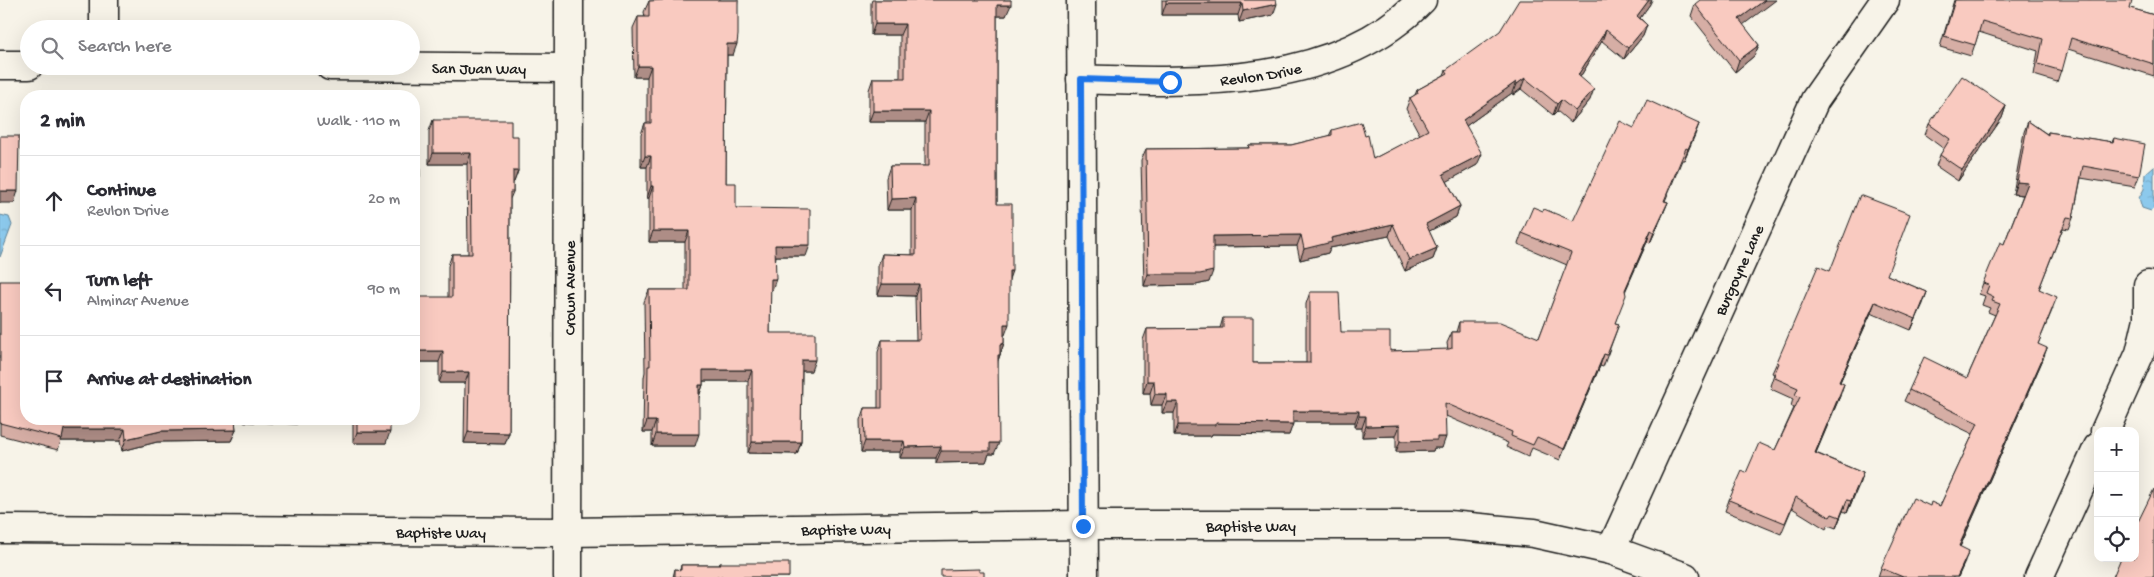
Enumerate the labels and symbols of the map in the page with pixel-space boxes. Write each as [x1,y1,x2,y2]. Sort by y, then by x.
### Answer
street label: San Juan Way [432,61,526,81]
street label: Revlon Drive [1220,61,1305,92]
route start [1159,71,1182,94]
street label: Burgoyne Lane [1712,222,1770,320]
street label: Crown Avenue [562,240,582,335]
route end [1072,515,1095,538]
street label: Baptiste Way [1205,519,1296,538]
street label: Baptiste Way [800,522,891,542]
street label: Baptiste Way [395,525,486,545]

